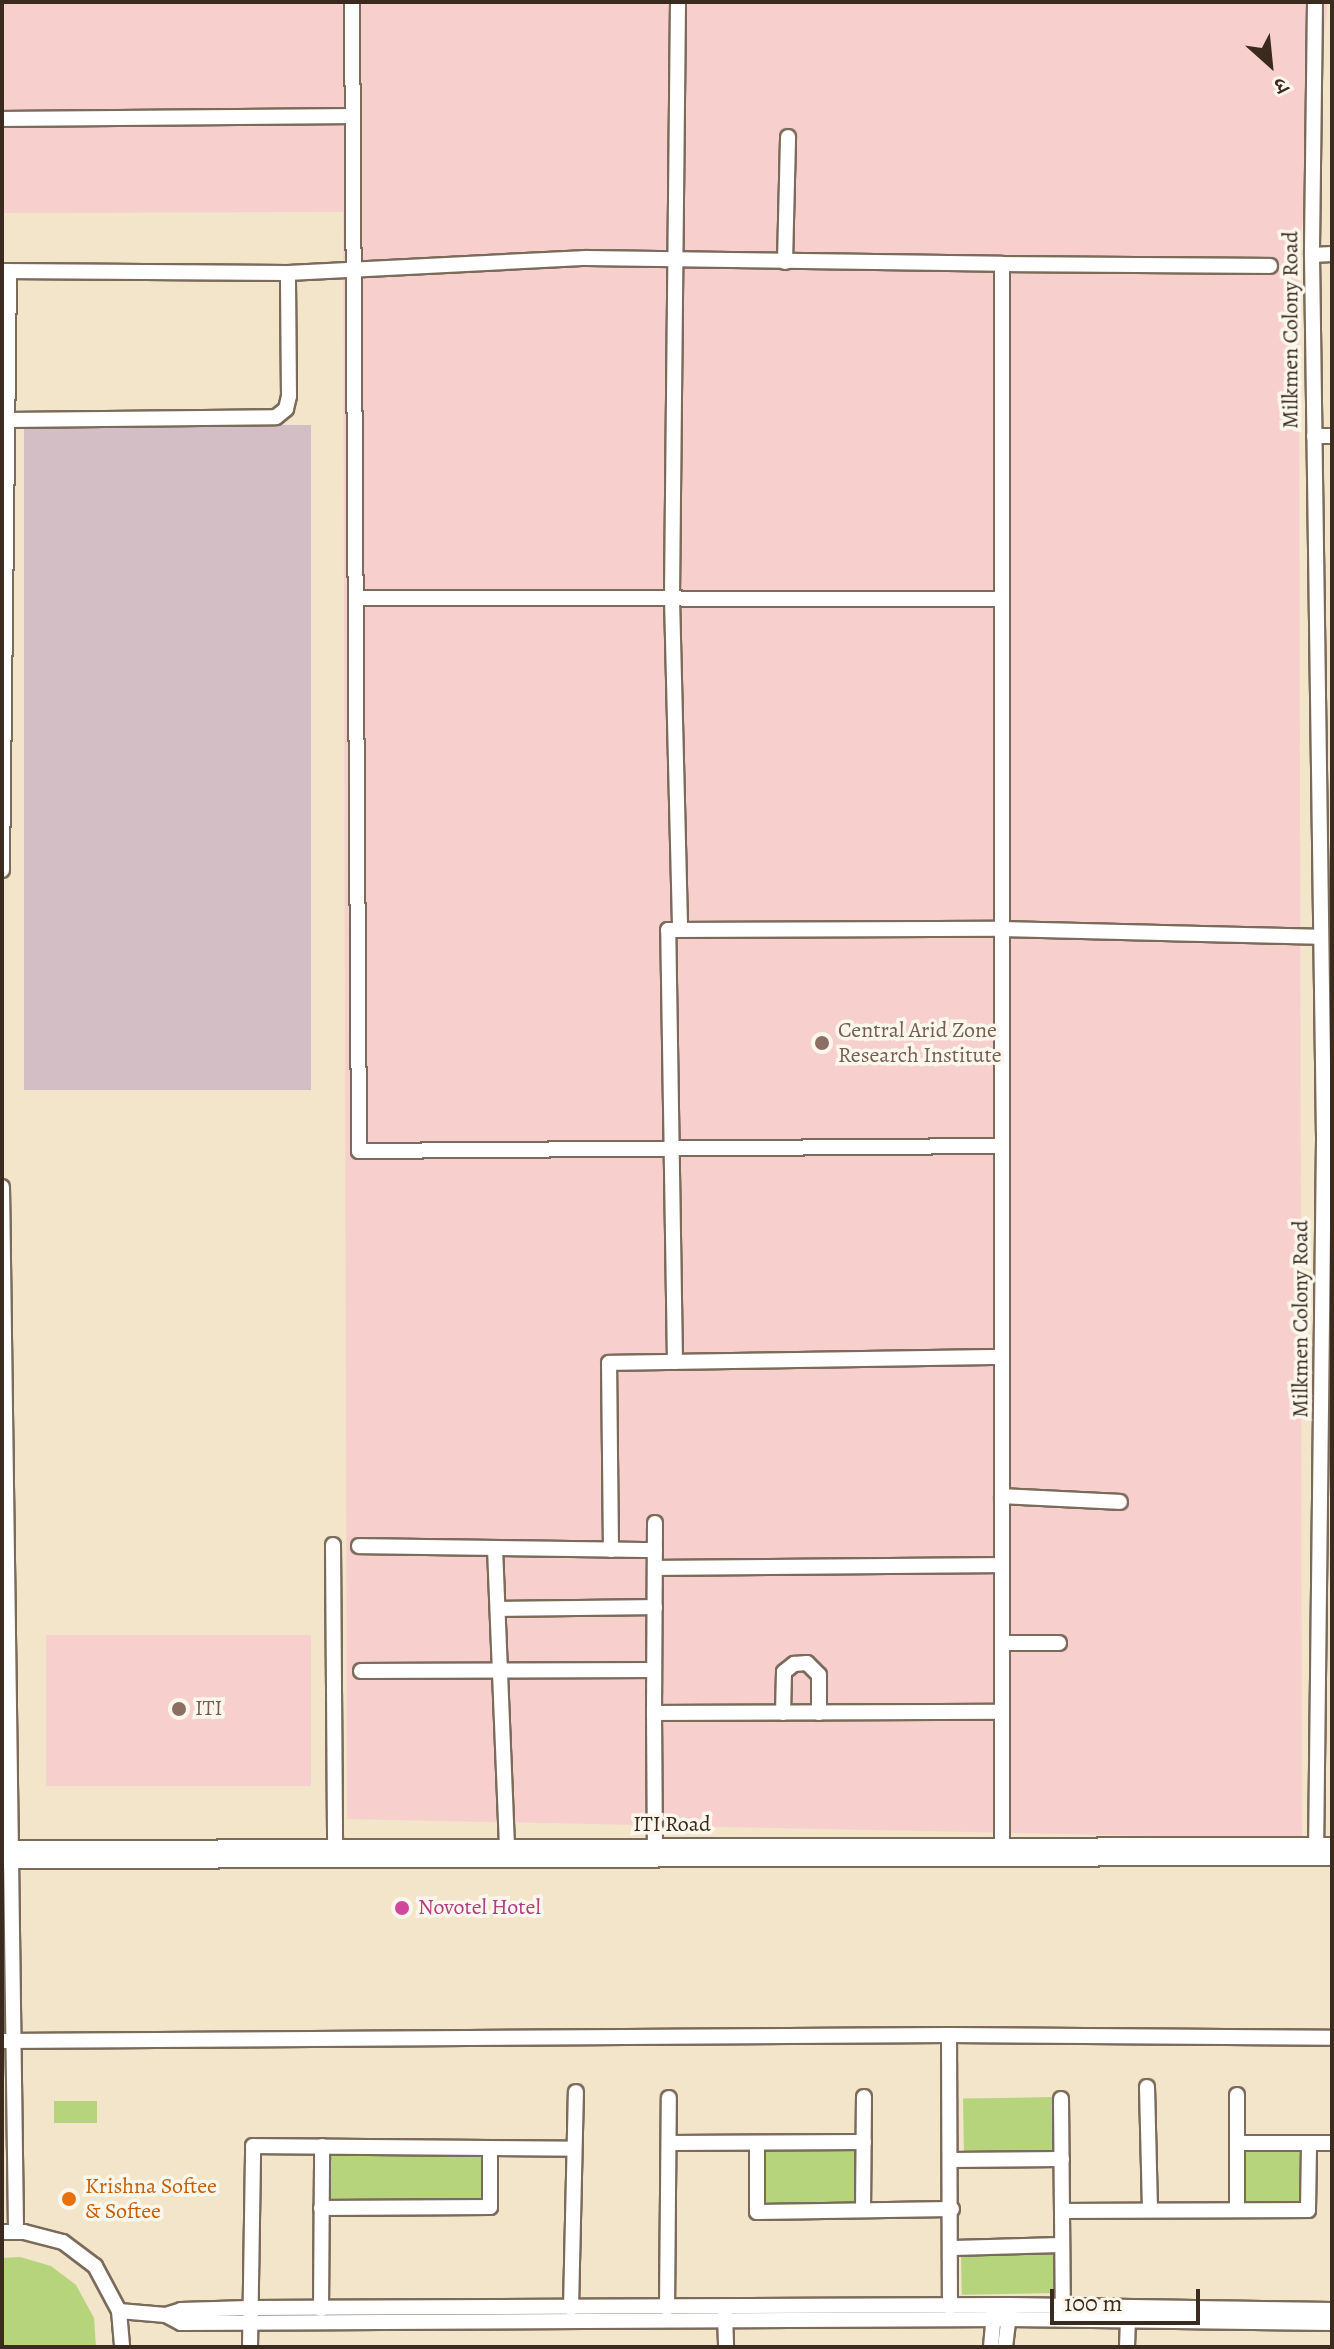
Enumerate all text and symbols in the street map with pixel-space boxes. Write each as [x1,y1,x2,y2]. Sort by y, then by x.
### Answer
north arrow [1230,24,1310,104]
text: उ [1269,69,1293,101]
street label: Milkmen Colony Road [1278,231,1304,429]
place label: Central Arid Zone Research Institute [838,1017,1002,1068]
marker: Central Arid Zone Research Institute [813,1034,831,1052]
street label: Milkmen Colony Road [1288,1220,1314,1418]
place label: ITI [195,1696,222,1722]
marker: ITI [170,1700,188,1718]
street label: ITI Road [633,1812,711,1838]
place label: Novotel Hotel [418,1895,541,1921]
marker: Novotel Hotel [393,1899,411,1917]
place label: Krishna Softee & Softee [85,2173,217,2224]
marker: Krishna Softee & Softee [60,2190,78,2208]
scale bar [1054,2273,1204,2323]
text: 100 m [1064,2287,1123,2319]

